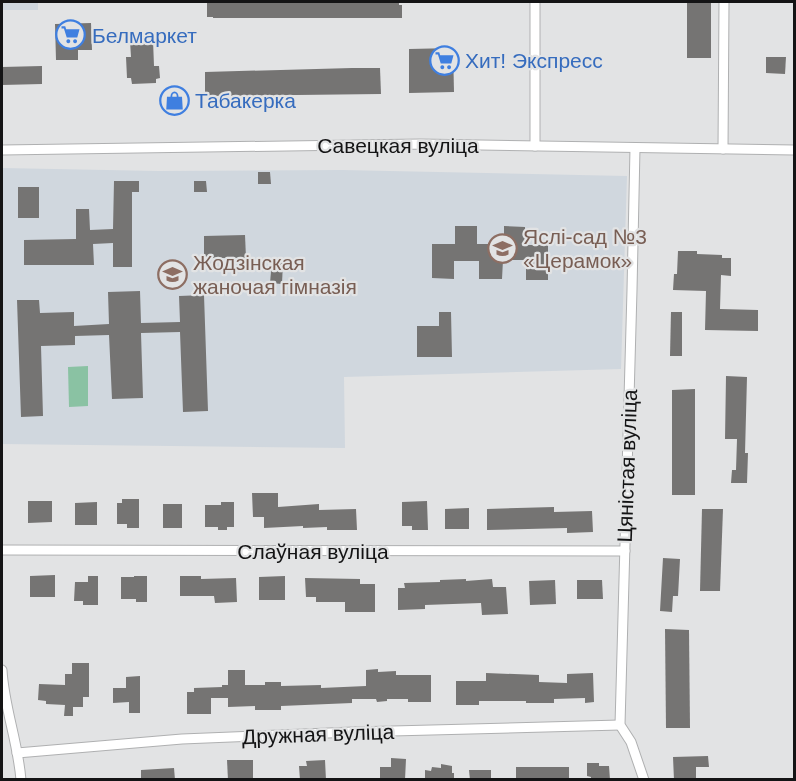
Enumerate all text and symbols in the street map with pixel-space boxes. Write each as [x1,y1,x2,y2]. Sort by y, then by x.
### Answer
supermarket icon: Белмаркет [55,19,87,51]
place label: Белмаркет [92,24,197,47]
supermarket icon: Хит! Экспресс [428,44,460,76]
place label: Хит! Экспресс [465,49,603,72]
shop icon: Табакерка [158,84,190,116]
place label: Табакерка [195,89,296,112]
street label: Савецкая вуліца [317,134,479,157]
place label: Яслі-сад №3 «Церамок» [523,225,647,272]
school or university icon: Яслі-сад №3 «Церамок» [486,232,518,264]
place label: Жодзінская жаночая гімназія [193,251,357,298]
school or university icon: Жодзінская жаночая гімназія [156,258,188,290]
street label: Цяністая вуліца [613,389,641,543]
street label: Слаўная вуліца [237,540,389,563]
street label: Дружная вуліца [241,720,395,748]

